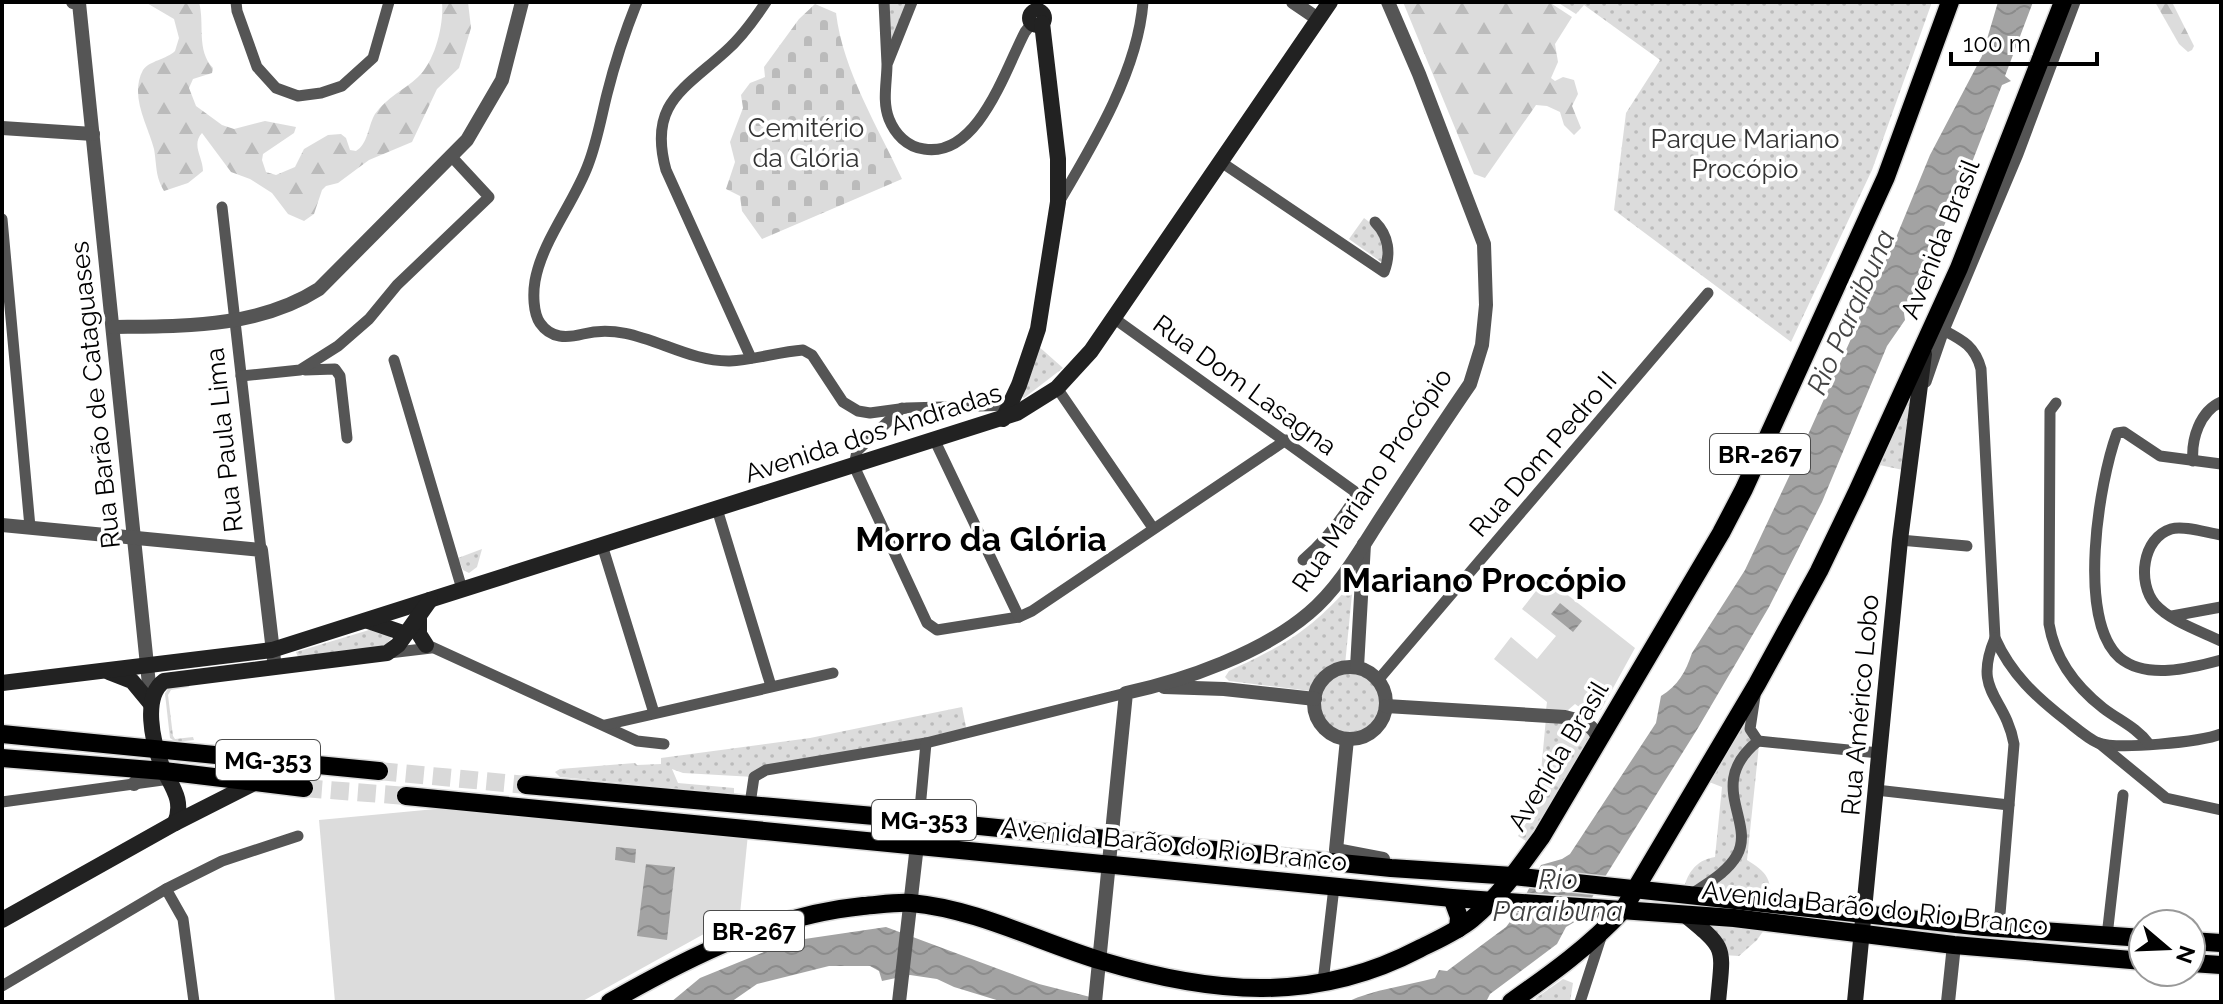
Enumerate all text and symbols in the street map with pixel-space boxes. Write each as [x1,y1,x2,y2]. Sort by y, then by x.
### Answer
scale bar [1951,16,2097,66]
text: 100 m [1963,29,2031,58]
park label: Cemitério da Glória [748,113,864,173]
park label: Parque Mariano Procópio [1651,124,1839,184]
street label: Avenida Brasil [1894,154,1986,323]
water label: Rio Paraibuna [1800,225,1902,399]
street label: Rua Barão de Cataguases [64,240,126,550]
street label: Rua Dom Lasagna [1148,308,1342,462]
street label: Rua Paula Lima [199,346,249,534]
street label: Rua Mariano Procópio [1286,362,1458,598]
street label: Rua Dom Pedro II [1463,365,1623,543]
street label: Avenida dos Andradas [741,377,1005,489]
road number: BR-267 [1710,434,1810,474]
district label: Morro da Glória [855,519,1107,559]
district label: Mariano Procópio [1342,560,1626,600]
street label: Rua Américo Lobo [1835,593,1885,817]
street label: Avenida Brasil [1502,675,1615,836]
road number: MG-353 [216,740,320,780]
road number: MG-353 [872,800,976,840]
street label: Avenida Barão do Rio Branco [999,811,1349,877]
water label: Rio Paraibuna [1493,863,1623,928]
street label: Avenida Barão do Rio Branco [1700,875,2050,941]
north arrow [2127,908,2207,988]
road number: BR-267 [704,911,804,951]
text: N [2171,942,2201,967]

